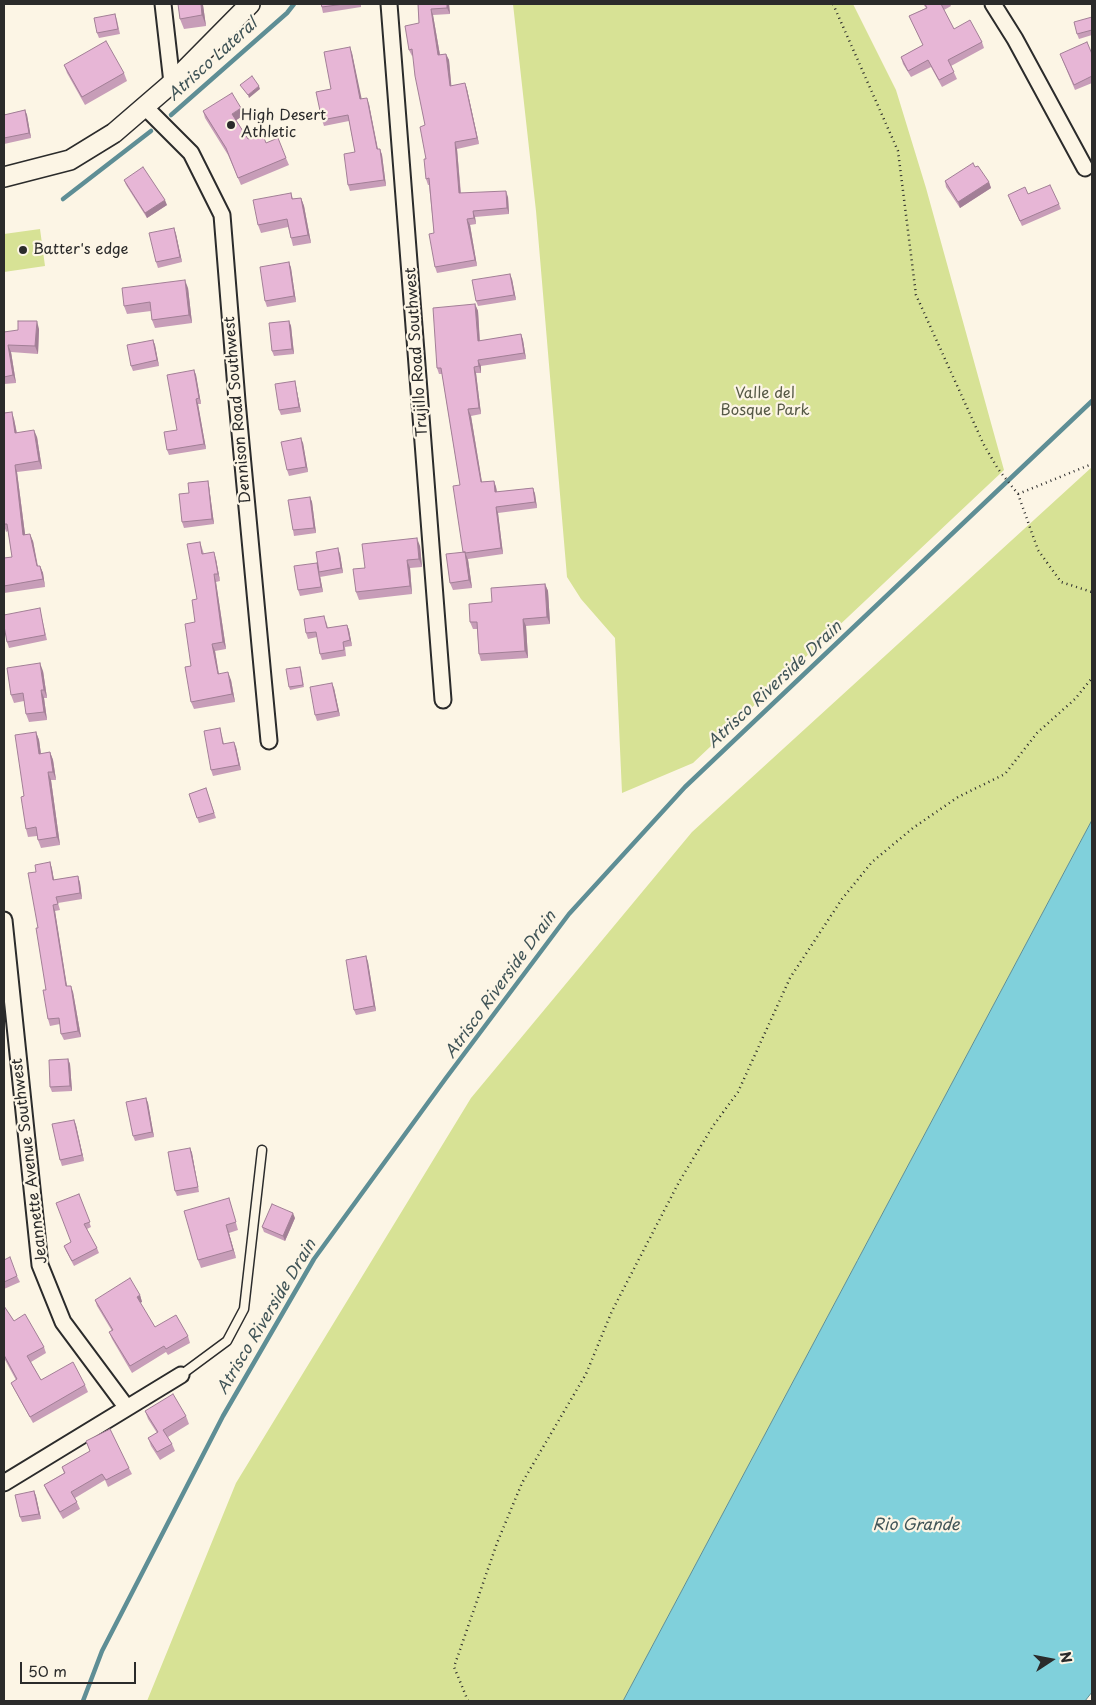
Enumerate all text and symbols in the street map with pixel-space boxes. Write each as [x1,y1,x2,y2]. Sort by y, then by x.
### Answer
water label: Atrisco Lateral [164,15,262,105]
place label: High Desert Athletic [241,107,326,142]
marker: High Desert Athletic [225,119,237,131]
place label: Batter's edge [33,241,129,259]
marker: Batter's edge [17,244,29,256]
street label: Trujillo Road Southwest [402,267,432,437]
street label: Dennison Road Southwest [221,316,255,504]
park label: Valle del Bosque Park [720,385,810,420]
water label: Atrisco Riverside Drain [704,618,846,752]
water label: Atrisco Riverside Drain [441,908,561,1062]
street label: Jeannette Avenue Southwest [8,1057,52,1265]
water label: Atrisco Riverside Drain [213,1236,321,1398]
water label: Rio Grande [872,1516,960,1536]
north arrow [1026,1635,1076,1685]
text: N [1055,1650,1078,1664]
scale bar [22,1652,139,1684]
text: 50 m [28,1659,67,1682]

